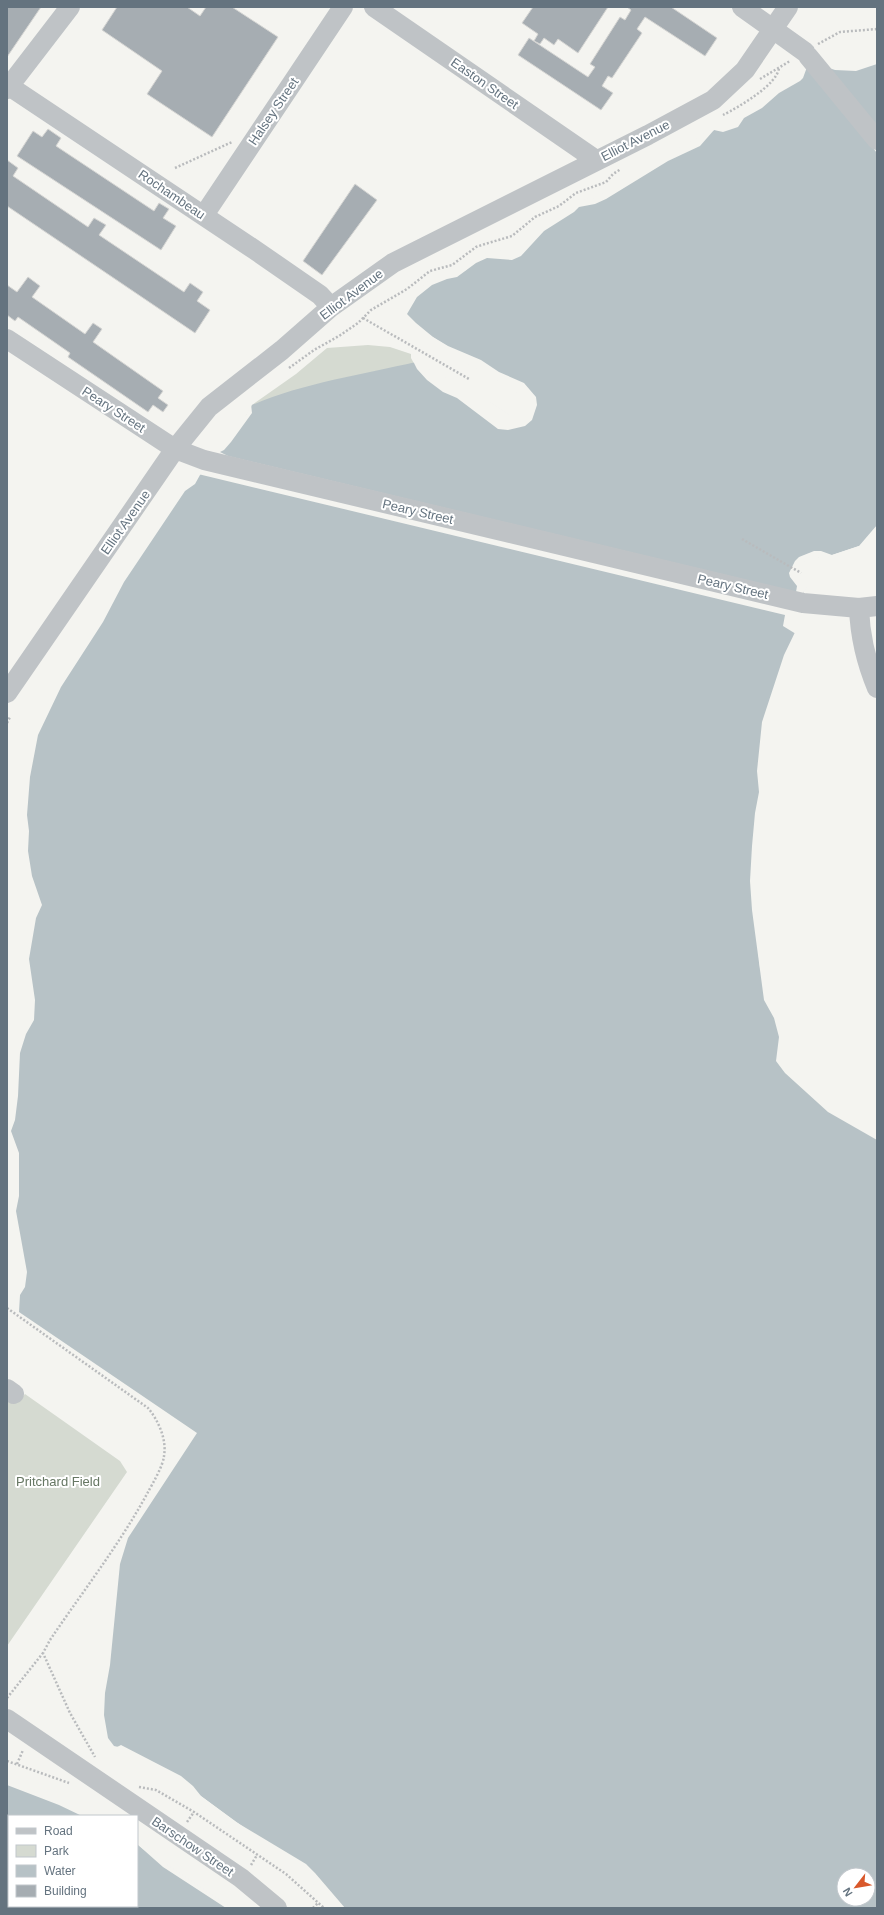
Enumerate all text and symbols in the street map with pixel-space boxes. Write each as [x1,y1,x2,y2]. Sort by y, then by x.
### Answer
street label: Easton Street [448,55,522,112]
street label: Halsey Street [245,74,302,148]
street label: Elliot Avenue [598,117,672,164]
street label: Rochambeau [135,167,208,222]
street label: Elliot Avenue [317,266,386,323]
street label: Peary Street [79,383,148,436]
street label: Elliot Avenue [98,487,153,557]
street label: Peary Street [381,496,455,527]
street label: Peary Street [696,571,770,602]
park label: Pritchard Field [16,1474,100,1489]
street label: Barschow Street [149,1814,237,1880]
legend [8,1815,138,1907]
text: Road [44,1824,73,1838]
text: Park [44,1844,70,1858]
text: Water [44,1864,76,1878]
north arrow [836,1867,876,1907]
text: Building [44,1884,87,1898]
text: N [840,1886,855,1899]

